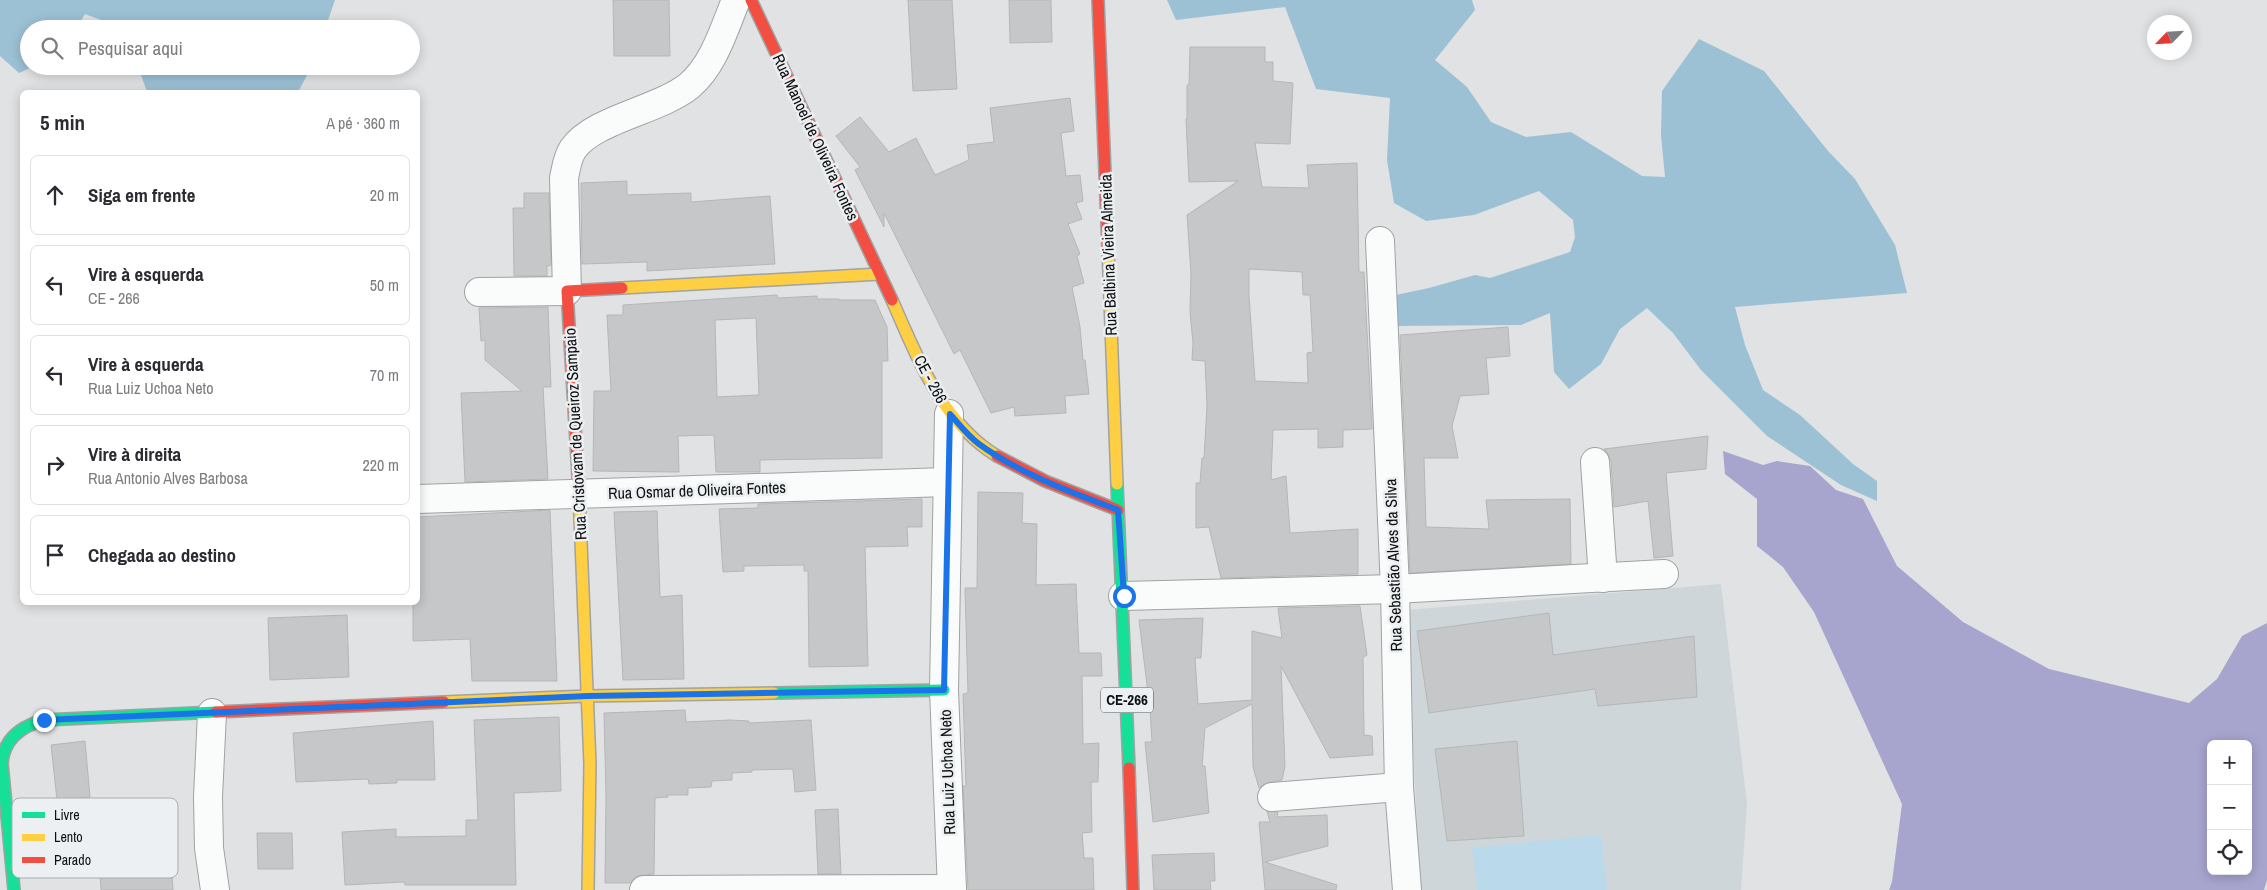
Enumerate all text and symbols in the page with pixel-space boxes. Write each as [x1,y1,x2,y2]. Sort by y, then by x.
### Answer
north arrow [2147,15,2192,60]
search box [20,20,420,75]
icon: search [38,34,66,62]
text: Pesquisar aqui [78,35,183,61]
street label: Rua Manoel de Oliveira Fontes [768,50,864,224]
text: 5 min [40,108,85,137]
text: A pé · 360 m [326,112,400,134]
street label: Rua Balbina Vieira Almeida [1094,173,1122,336]
icon: ahead [41,181,69,209]
text: Siga em frente [88,182,195,208]
text: 20 m [370,184,399,206]
text: Vire à esquerda [88,261,204,287]
icon: left [41,271,69,299]
text: 50 m [370,274,399,296]
text: CE - 266 [88,287,140,309]
street label: Rua Cristovam de Queiroz Sampaio [558,327,592,541]
text: Vire à esquerda [88,351,204,377]
street label: CE - 266 [909,351,953,407]
icon: left [41,361,69,389]
text: 70 m [370,364,399,386]
text: Rua Luiz Uchoa Neto [88,377,213,399]
text: Vire à direita [88,441,181,467]
icon: right [41,451,69,479]
text: 220 m [363,454,399,476]
text: Rua Antonio Alves Barbosa [88,467,248,489]
street label: Rua Osmar de Oliveira Fontes [608,476,786,504]
street label: Rua Sebastião Alves da Silva [1379,478,1407,652]
icon: arrive [41,541,69,569]
text: Chegada ao destino [88,542,236,568]
route start [1113,585,1136,608]
road number: CE-266 [1101,688,1153,712]
route end [33,709,56,732]
street label: Rua Luiz Uchoa Neto [934,709,960,835]
map controls [2207,740,2252,875]
button: + [2207,740,2252,785]
button: − [2207,785,2252,830]
legend [12,798,178,878]
text: Livre [54,806,80,824]
text: Lento [54,828,83,846]
button: locate [2207,830,2252,875]
text: Parado [54,851,91,869]

